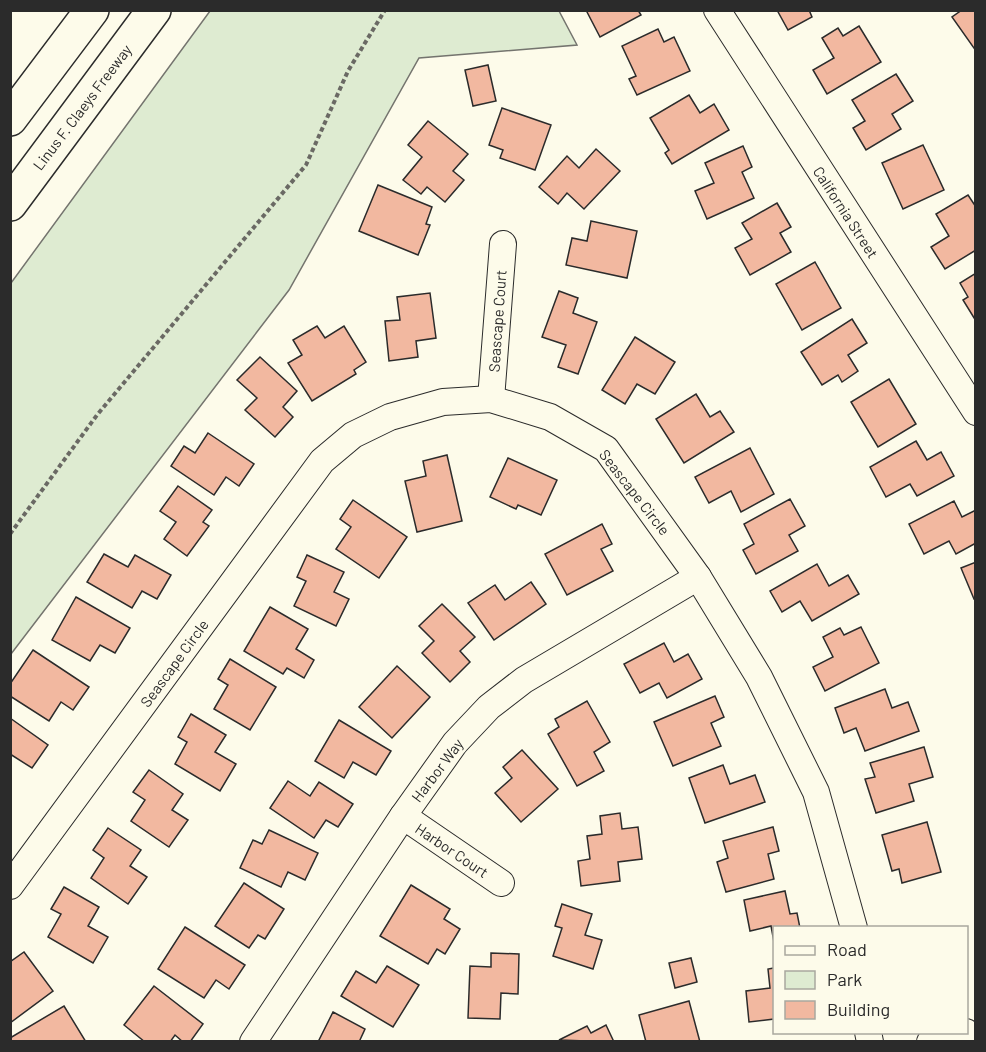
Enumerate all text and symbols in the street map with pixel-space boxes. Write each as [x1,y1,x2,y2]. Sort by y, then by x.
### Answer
street label: Linus F. Claeys Freeway [29,41,135,173]
street label: California Street [810,163,882,261]
street label: Seascape Court [484,269,510,373]
street label: Seascape Circle [596,446,674,538]
street label: Seascape Circle [136,616,212,710]
street label: Harbor Way [407,735,467,805]
street label: Harbor Court [412,819,492,881]
legend [773,926,968,1034]
text: Road [827,938,867,960]
text: Park [827,968,862,990]
text: Building [827,998,890,1020]

